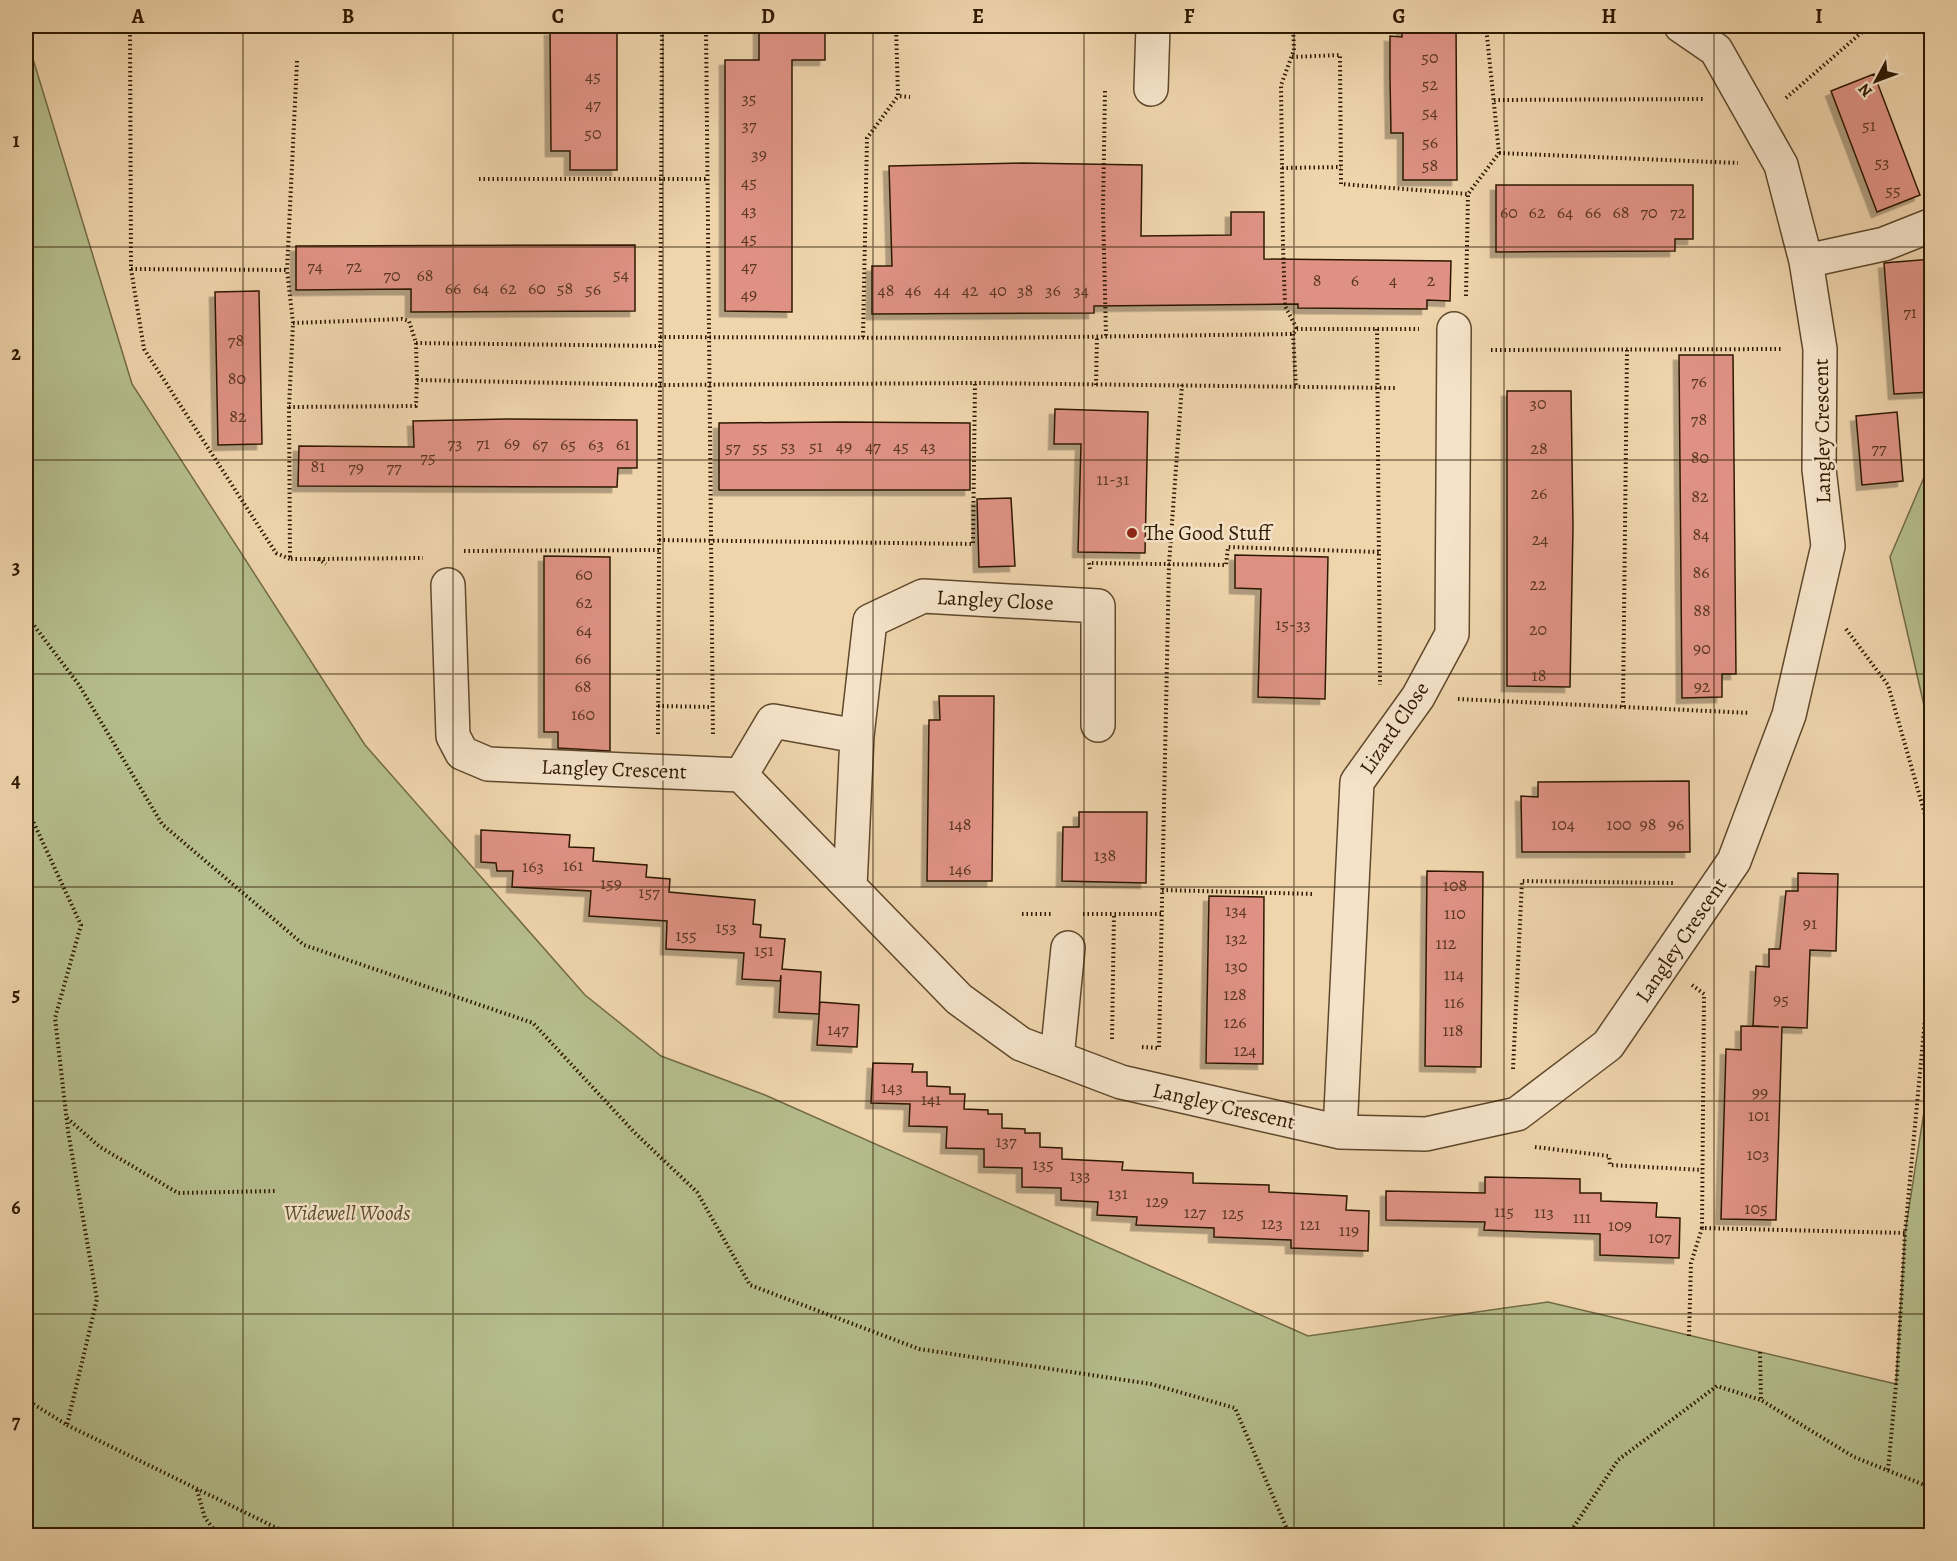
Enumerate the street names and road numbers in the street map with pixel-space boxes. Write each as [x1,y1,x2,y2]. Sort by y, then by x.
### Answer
street label: Langley Crescent [1807,358,1837,504]
street label: Langley Close [936,583,1054,617]
street label: Lizard Close [1353,676,1435,780]
street label: Langley Crescent [541,752,687,786]
street label: Langley Crescent [1629,872,1733,1008]
street label: Langley Crescent [1150,1076,1298,1136]

